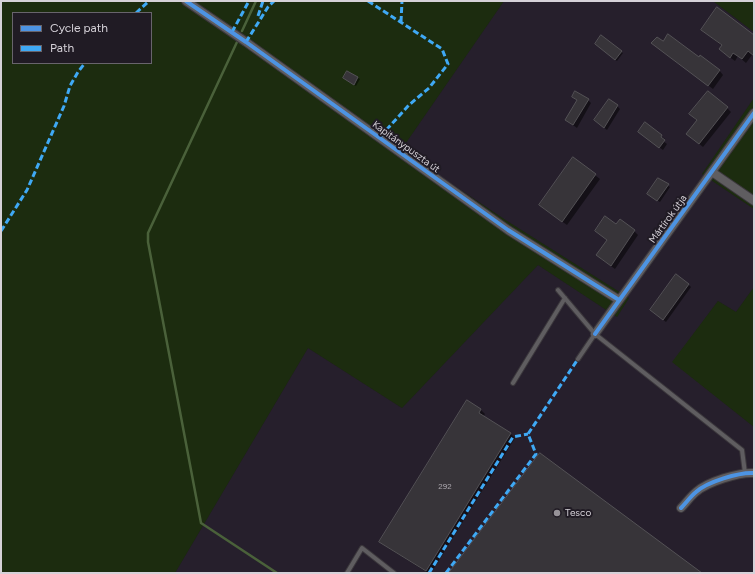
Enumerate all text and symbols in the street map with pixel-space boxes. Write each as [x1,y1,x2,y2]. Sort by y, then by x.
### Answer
legend [12,12,152,64]
text: Cycle path [50,21,108,35]
text: Path [50,41,74,55]
street label: Kapitánypuszta út [370,118,442,176]
street label: Mártírok útja [646,193,690,245]
house number: 292 [438,482,452,492]
place label: Tesco [565,507,591,519]
marker: Tesco [552,508,562,518]

